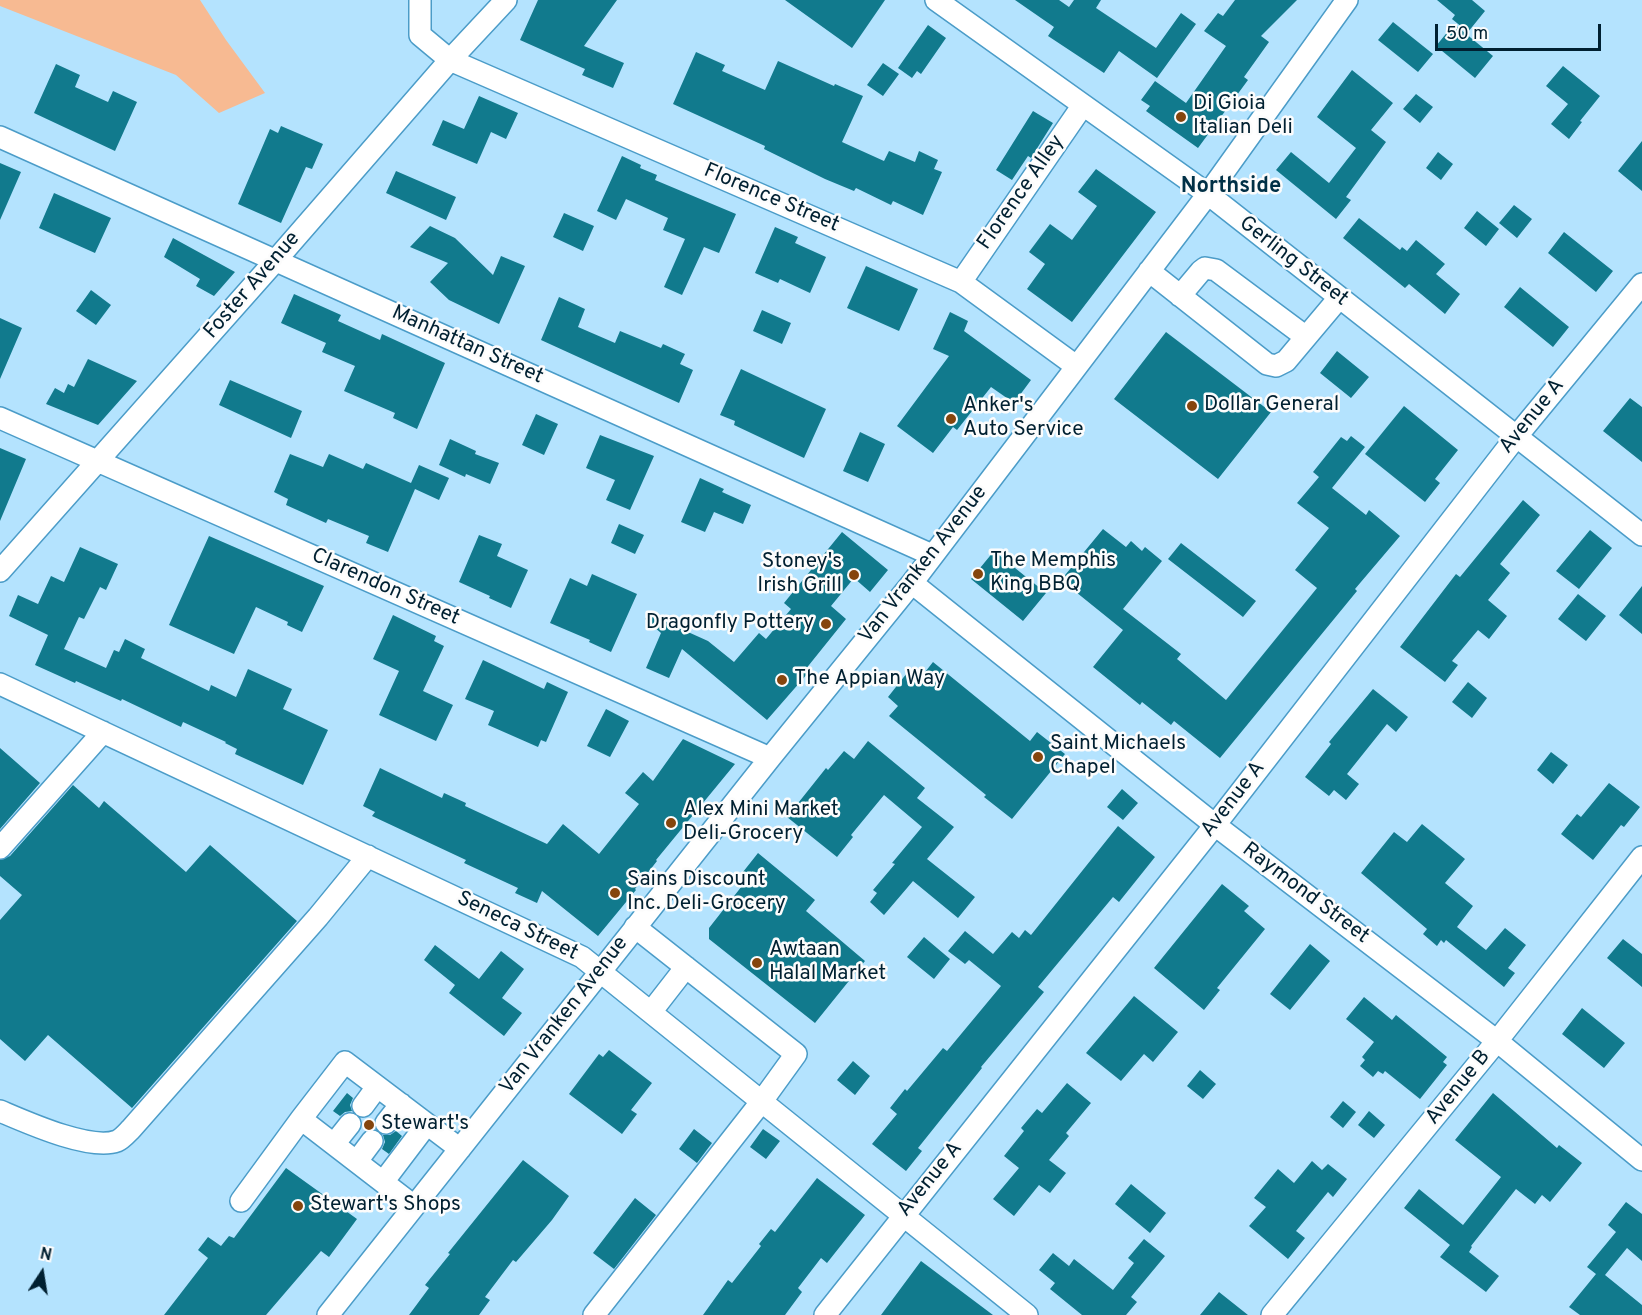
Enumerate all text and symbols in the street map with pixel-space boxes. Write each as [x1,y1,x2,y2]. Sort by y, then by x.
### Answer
scale bar [1438,12,1604,50]
text: 50 m [1446,23,1488,46]
place label: Di Gioia Italian Deli [1193,92,1293,142]
marker: Di Gioia Italian Deli [1174,110,1188,124]
street label: Florence Alley [973,131,1071,255]
street label: Florence Street [699,159,843,239]
district label: Northside [1181,175,1281,201]
street label: Gerling Street [1233,212,1353,312]
street label: Foster Avenue [200,227,306,345]
street label: Manhattan Street [387,301,547,391]
street label: Avenue A [1495,374,1571,460]
place label: Dollar General [1204,393,1339,419]
place label: Anker's Auto Service [963,394,1083,444]
marker: Dollar General [1185,399,1199,413]
marker: Anker's Auto Service [944,412,958,426]
street label: Van Vranken Avenue [855,481,993,649]
street label: Clarendon Street [307,544,463,632]
place label: The Memphis King BBQ [990,549,1116,599]
place label: Stoney's Irish Grill [757,550,842,600]
marker: The Memphis King BBQ [971,567,985,581]
marker: Stoney's Irish Grill [847,568,861,582]
place label: Dragonfly Pottery [646,611,814,637]
marker: Dragonfly Pottery [819,617,833,631]
place label: The Appian Way [794,667,945,693]
marker: The Appian Way [775,673,789,687]
place label: Saint Michaels Chapel [1050,732,1186,782]
marker: Saint Michaels Chapel [1031,750,1045,764]
street label: Avenue A [1197,757,1271,843]
place label: Alex Mini Market Deli-Grocery [683,798,839,848]
marker: Alex Mini Market Deli-Grocery [664,816,678,830]
street label: Raymond Street [1237,838,1373,950]
place label: Sains Discount Inc. Deli-Grocery [627,868,786,918]
marker: Sains Discount Inc. Deli-Grocery [608,886,622,900]
street label: Seneca Street [452,887,582,967]
street label: Van Vranken Avenue [496,932,634,1100]
place label: Awtaan Halal Market [769,938,886,988]
marker: Awtaan Halal Market [750,956,764,970]
street label: Avenue B [1421,1046,1497,1130]
place label: Stewart's [381,1112,469,1138]
marker: Stewart's [362,1118,376,1132]
street label: Avenue A [893,1137,969,1223]
place label: Stewart's Shops [310,1193,461,1219]
marker: Stewart's Shops [291,1199,305,1213]
north arrow [12,1243,72,1303]
text: N [38,1244,53,1266]

